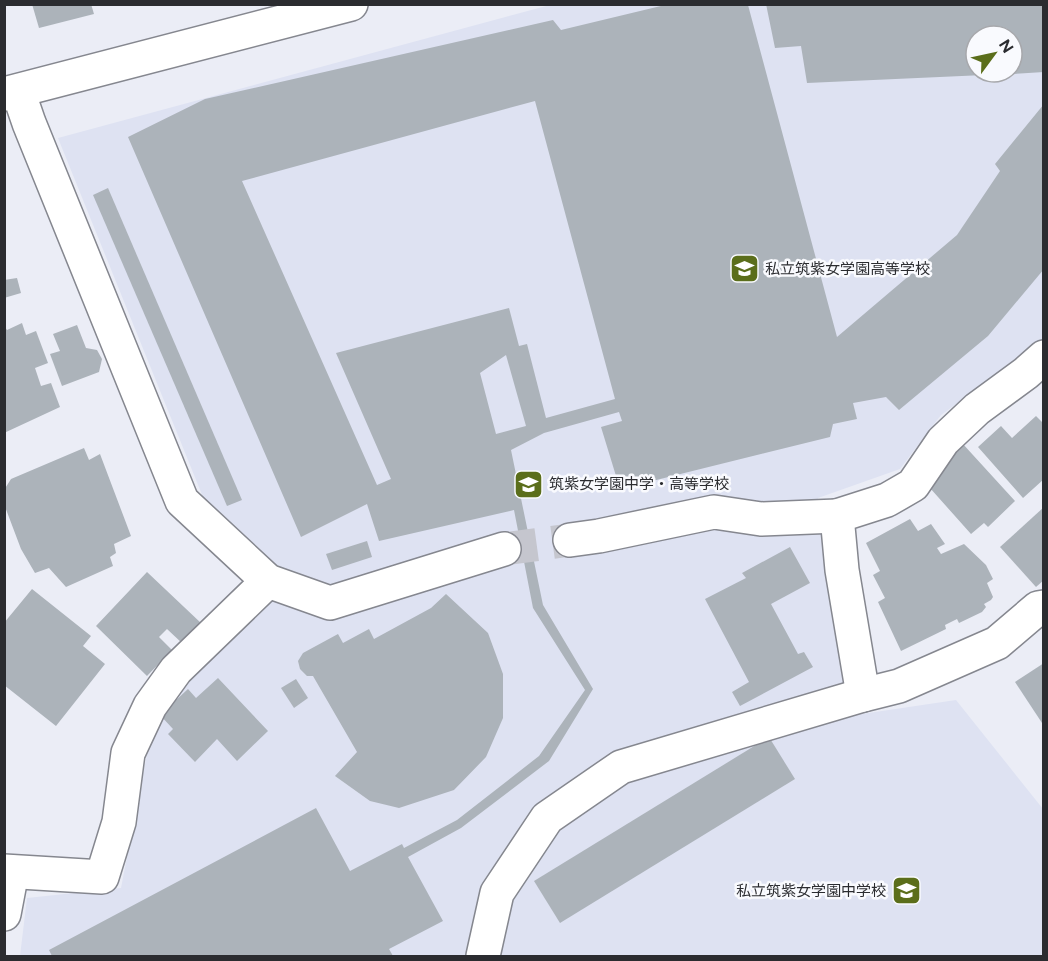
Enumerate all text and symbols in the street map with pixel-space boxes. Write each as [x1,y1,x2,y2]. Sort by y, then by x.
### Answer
north arrow [964,24,1024,84]
text: N [995,36,1017,56]
school or university icon: 私立筑紫女学園高等学校 [728,253,760,285]
place label: 私立筑紫女学園高等学校 [765,260,930,278]
school or university icon: 筑紫女学園中学・高等学校 [512,468,544,500]
place label: 筑紫女学園中学・高等学校 [549,475,729,493]
school or university icon: 私立筑紫女学園中学校 [891,875,923,907]
place label: 私立筑紫女学園中学校 [736,882,886,900]

